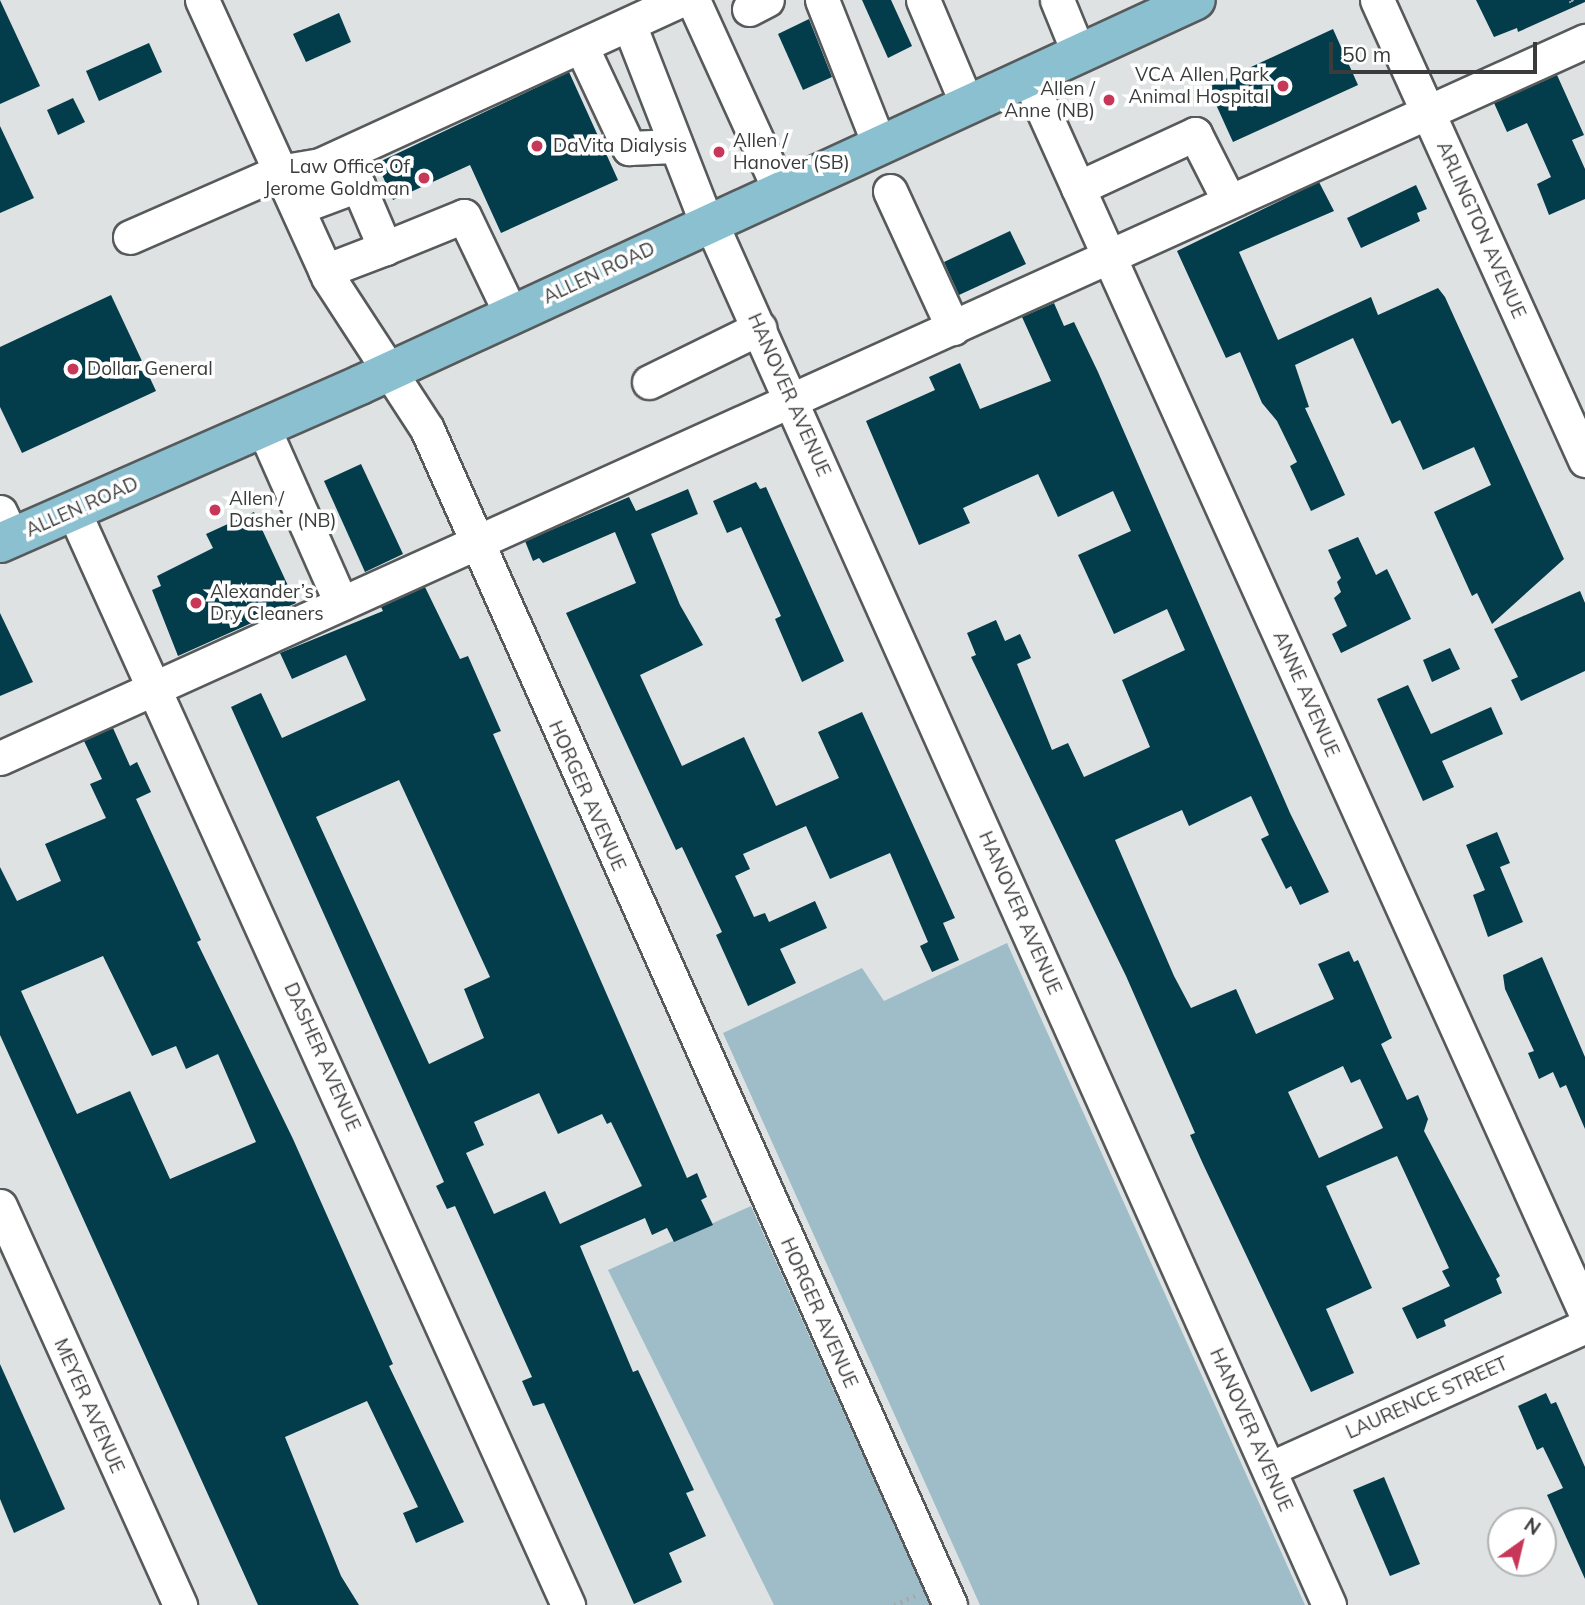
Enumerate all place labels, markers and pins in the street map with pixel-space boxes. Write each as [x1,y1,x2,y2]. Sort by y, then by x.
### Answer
place label: VCA Allen Park Animal Hospital [1128,64,1269,108]
place label: Allen / Anne (NB) [1004,78,1095,122]
marker: VCA Allen Park Animal Hospital [1275,78,1291,94]
marker: Allen / Anne (NB) [1101,92,1117,108]
place label: Allen / Hanover (SB) [733,130,850,174]
place label: DaVita Dialysis [553,135,687,157]
marker: DaVita Dialysis [527,136,547,156]
marker: Allen / Hanover (SB) [711,144,727,160]
place label: Law Office Of Jerome Goldman [264,156,410,200]
marker: Law Office Of Jerome Goldman [416,170,432,186]
place label: Dollar General [87,358,213,380]
marker: Dollar General [65,361,81,377]
place label: Allen / Dasher (NB) [229,488,337,532]
marker: Allen / Dasher (NB) [207,502,223,518]
place label: Alexander’s Dry Cleaners [210,581,324,625]
marker: Alexander’s Dry Cleaners [188,595,204,611]

